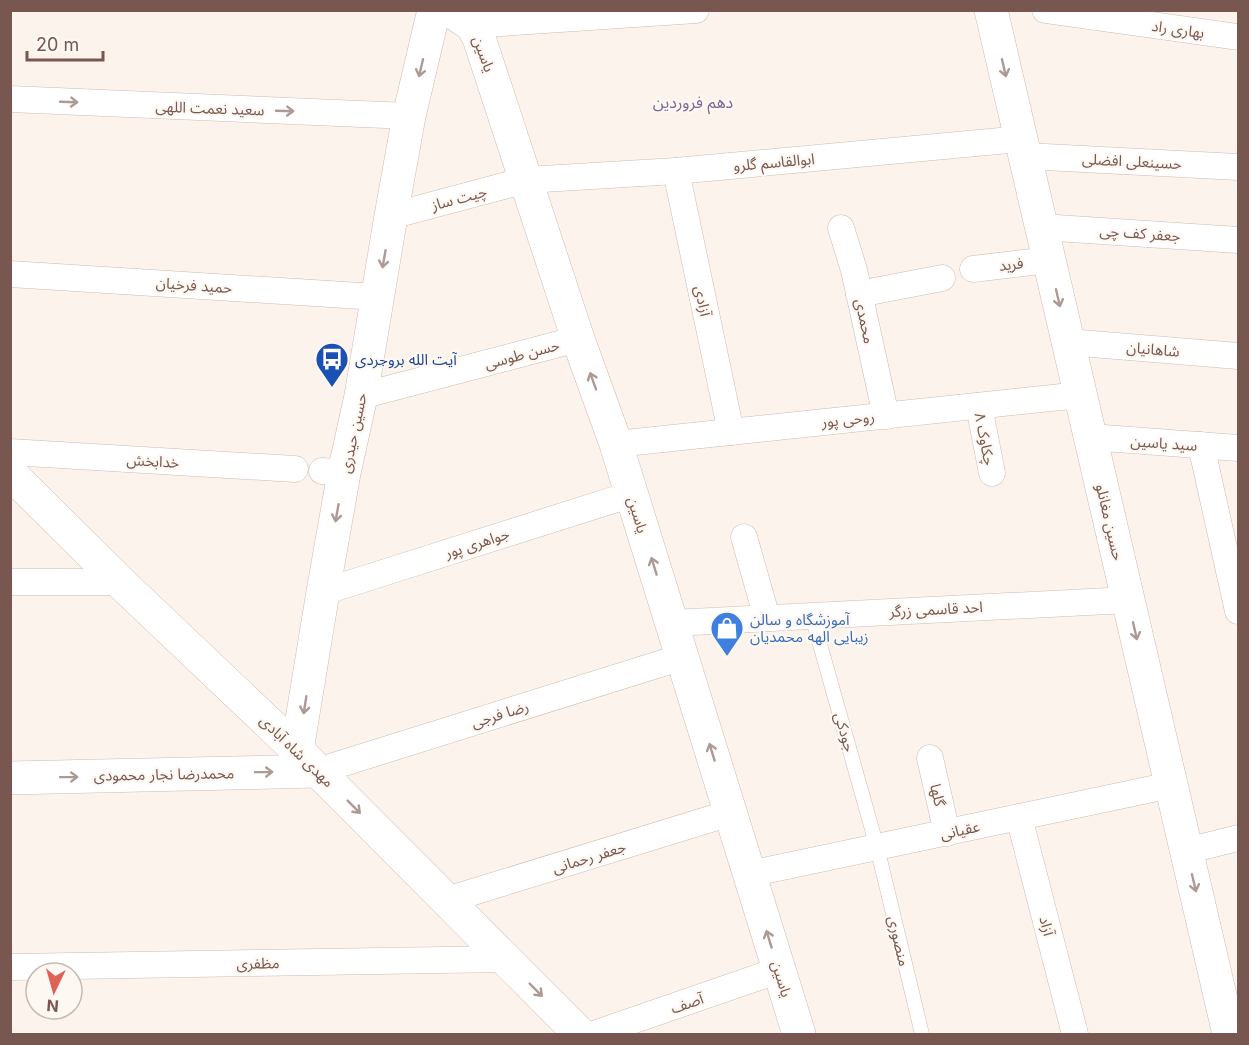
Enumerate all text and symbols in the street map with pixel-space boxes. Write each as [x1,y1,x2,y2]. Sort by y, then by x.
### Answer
street label: بهاری راد [1150,16,1206,42]
scale bar [27,24,104,62]
street label: یاسین [469,33,499,75]
text: 20 m [36,34,79,55]
one-way arrow [414,58,426,77]
one-way arrow [999,58,1011,77]
district label: دهم فروردین [653,92,733,115]
one-way arrow [58,96,78,107]
street label: سعید نعمت اللهی [155,97,265,119]
one-way arrow [274,105,294,116]
street label: ابوالقاسم گلرو [732,149,816,177]
street label: حسینعلی افضلی [1082,149,1183,173]
street label: چیت ساز [428,181,489,216]
street label: جعفر کف چی [1099,221,1181,246]
one-way arrow [378,249,389,268]
street label: فرید [998,253,1025,275]
street label: حمید فرخیان [155,273,233,297]
street label: آزادی [691,284,716,319]
one-way arrow [1052,289,1064,308]
street label: محمدی [851,297,879,345]
street label: حسن طوسی [482,335,562,373]
street label: شاهانیان [1126,337,1181,361]
bus stop icon: آیت الله بروجردی [314,341,350,388]
place label: آیت الله بروجردی [355,350,457,369]
one-way arrow [587,372,598,391]
street label: حسین حیدری [335,391,371,475]
street label: روحی پور [819,407,876,432]
street label: چکاوک ۸ [970,411,999,467]
street label: سید یاسین [1130,431,1198,455]
street label: خدابخش [126,450,180,472]
street label: حسین مغانلو [1092,482,1128,562]
street label: یاسین [623,494,653,536]
one-way arrow [331,502,342,522]
street label: جواهری پور [441,524,512,564]
one-way arrow [648,557,659,576]
street label: احد قاسمی زرگر [888,597,983,621]
shop icon: آموزشگاه و سالن زیبایی الهه محمدیان [709,610,745,657]
place label: آموزشگاه و سالن زیبایی الهه محمدیان [750,610,869,646]
one-way arrow [1130,622,1142,641]
one-way arrow [299,695,310,714]
street label: رضا فرجی [469,696,531,732]
street label: جودکی [830,710,860,754]
street label: مهدی شاه آبادی [256,711,338,791]
one-way arrow [705,743,716,762]
street label: محمدرضا نجار محمودی [94,763,234,785]
one-way arrow [253,766,273,778]
one-way arrow [58,771,78,782]
street label: گلها [926,782,950,809]
one-way arrow [346,799,361,814]
street label: عقیانی [938,816,982,843]
street label: جعفر رحمانی [550,837,628,877]
one-way arrow [1188,873,1200,892]
street label: منصوری [884,914,914,968]
street label: آزاد [1035,914,1059,938]
one-way arrow [763,930,774,949]
street label: مظفری [236,953,280,973]
street label: یاسین [767,958,797,1000]
north arrow [24,961,84,1021]
one-way arrow [528,982,543,997]
street label: آصف [668,988,707,1017]
text: N [46,995,60,1016]

